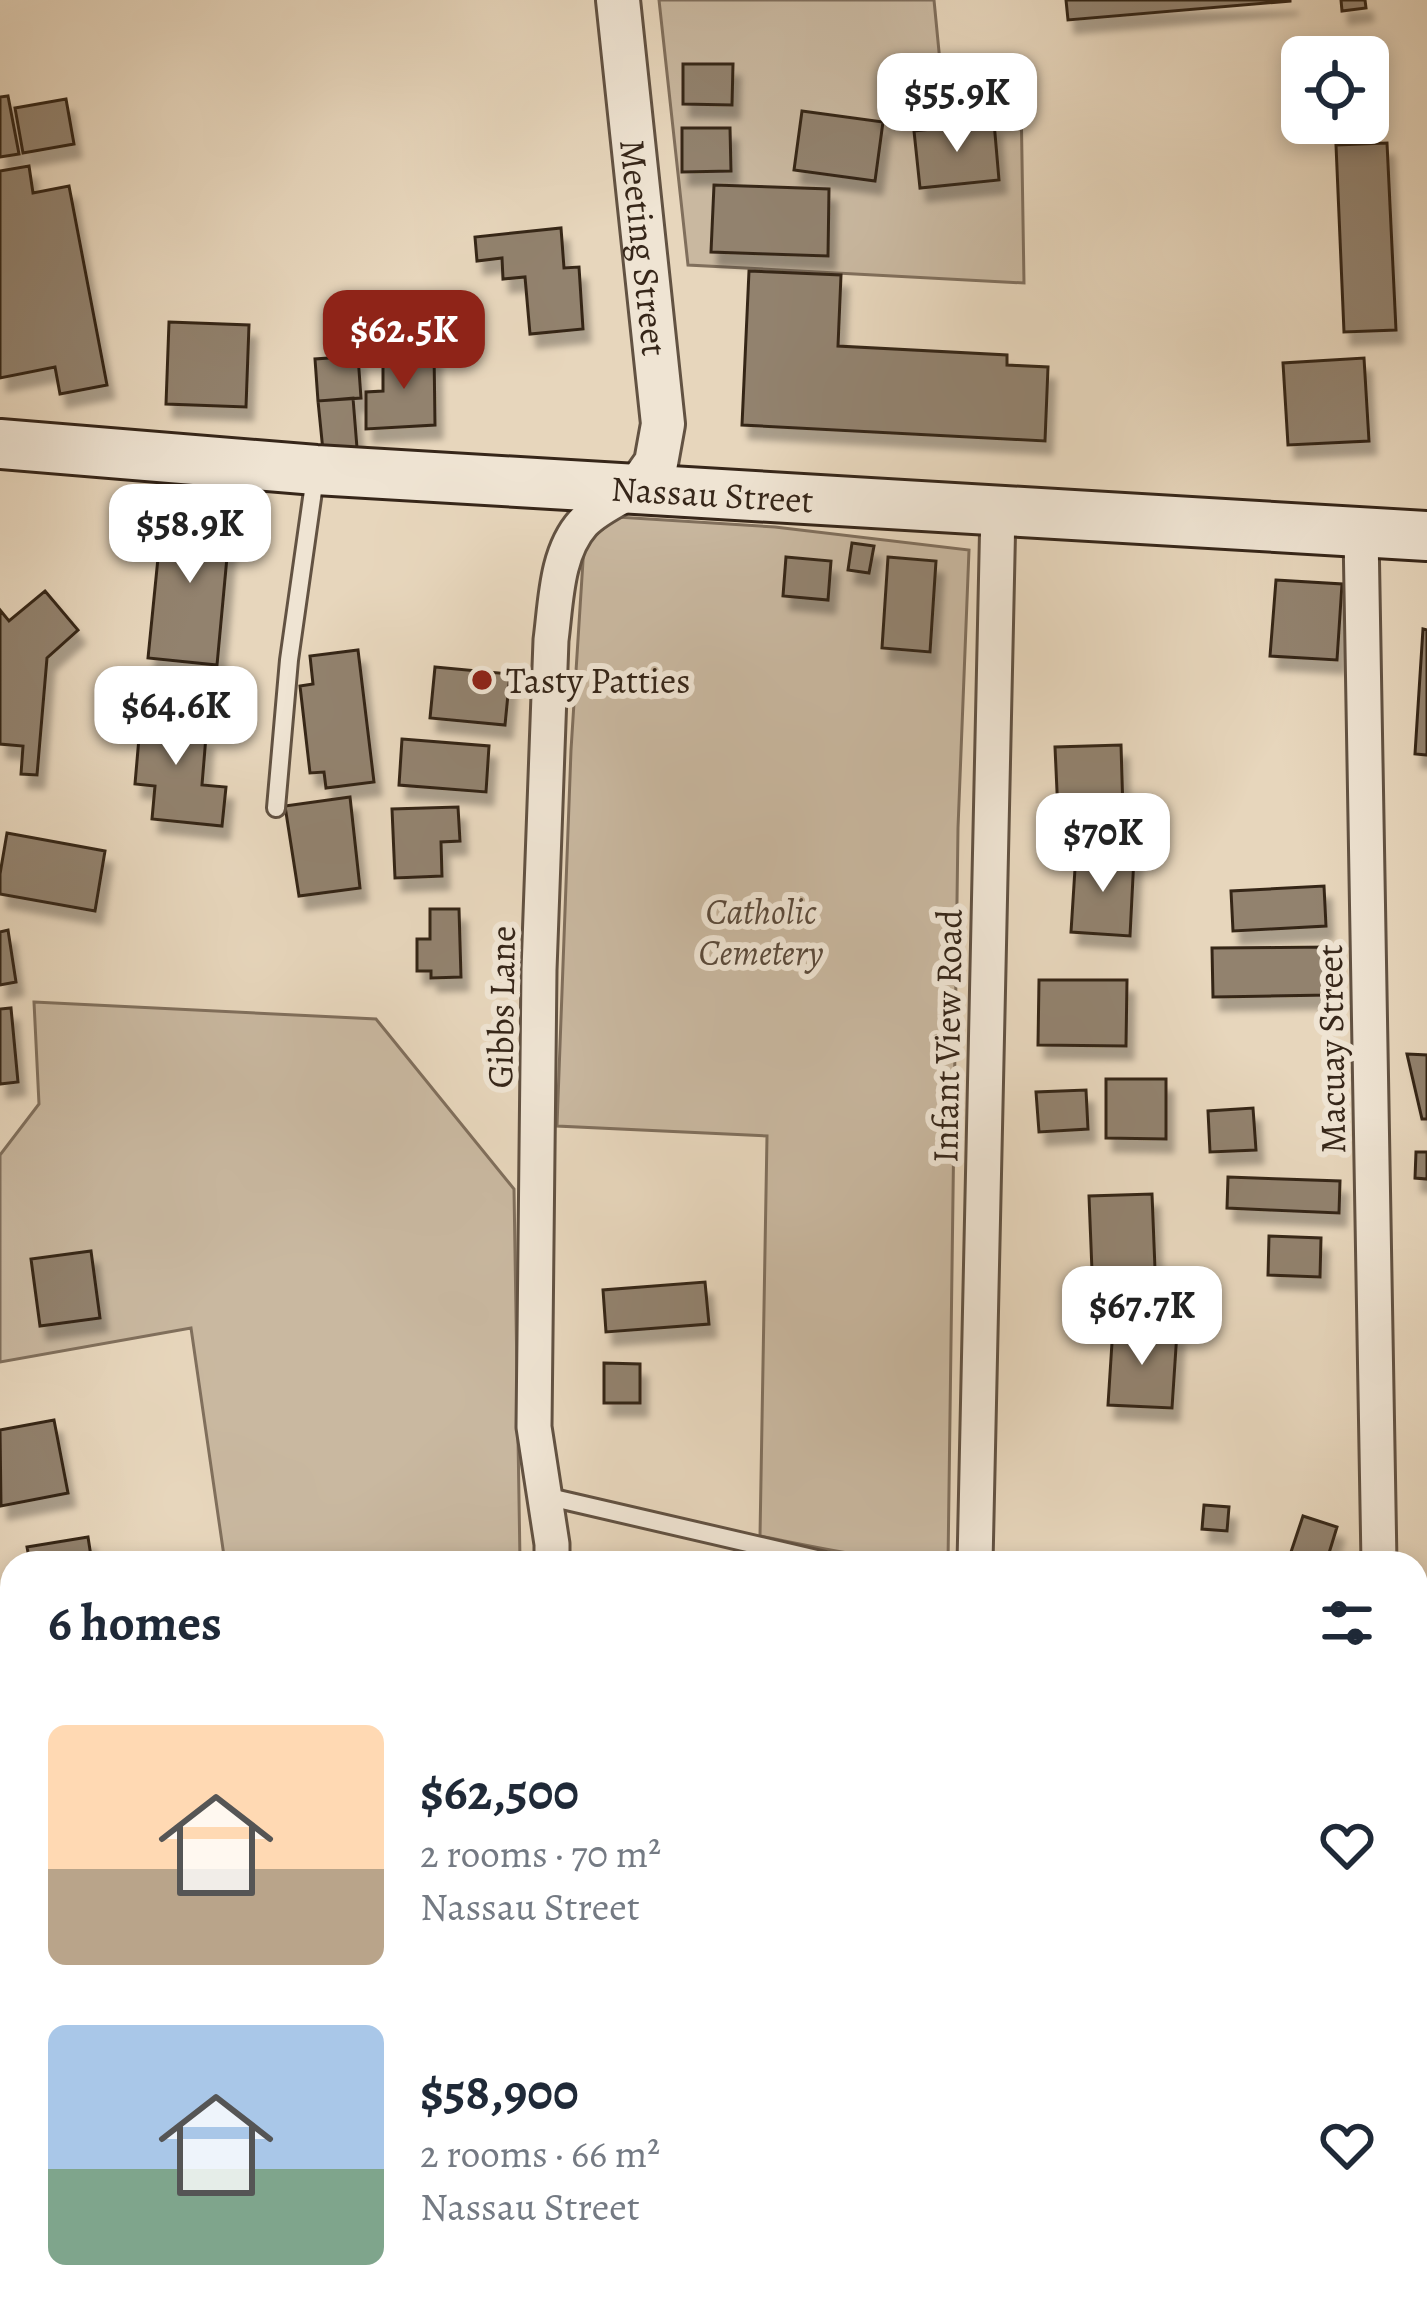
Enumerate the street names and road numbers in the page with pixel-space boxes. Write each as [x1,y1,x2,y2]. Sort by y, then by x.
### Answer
street label: Meeting Street [608,137,680,359]
street label: Nassau Street [609,463,815,524]
street label: Infant View Road [920,908,974,1163]
street label: Gibbs Lane [475,925,527,1089]
street label: Macuay Street [1305,944,1357,1154]

